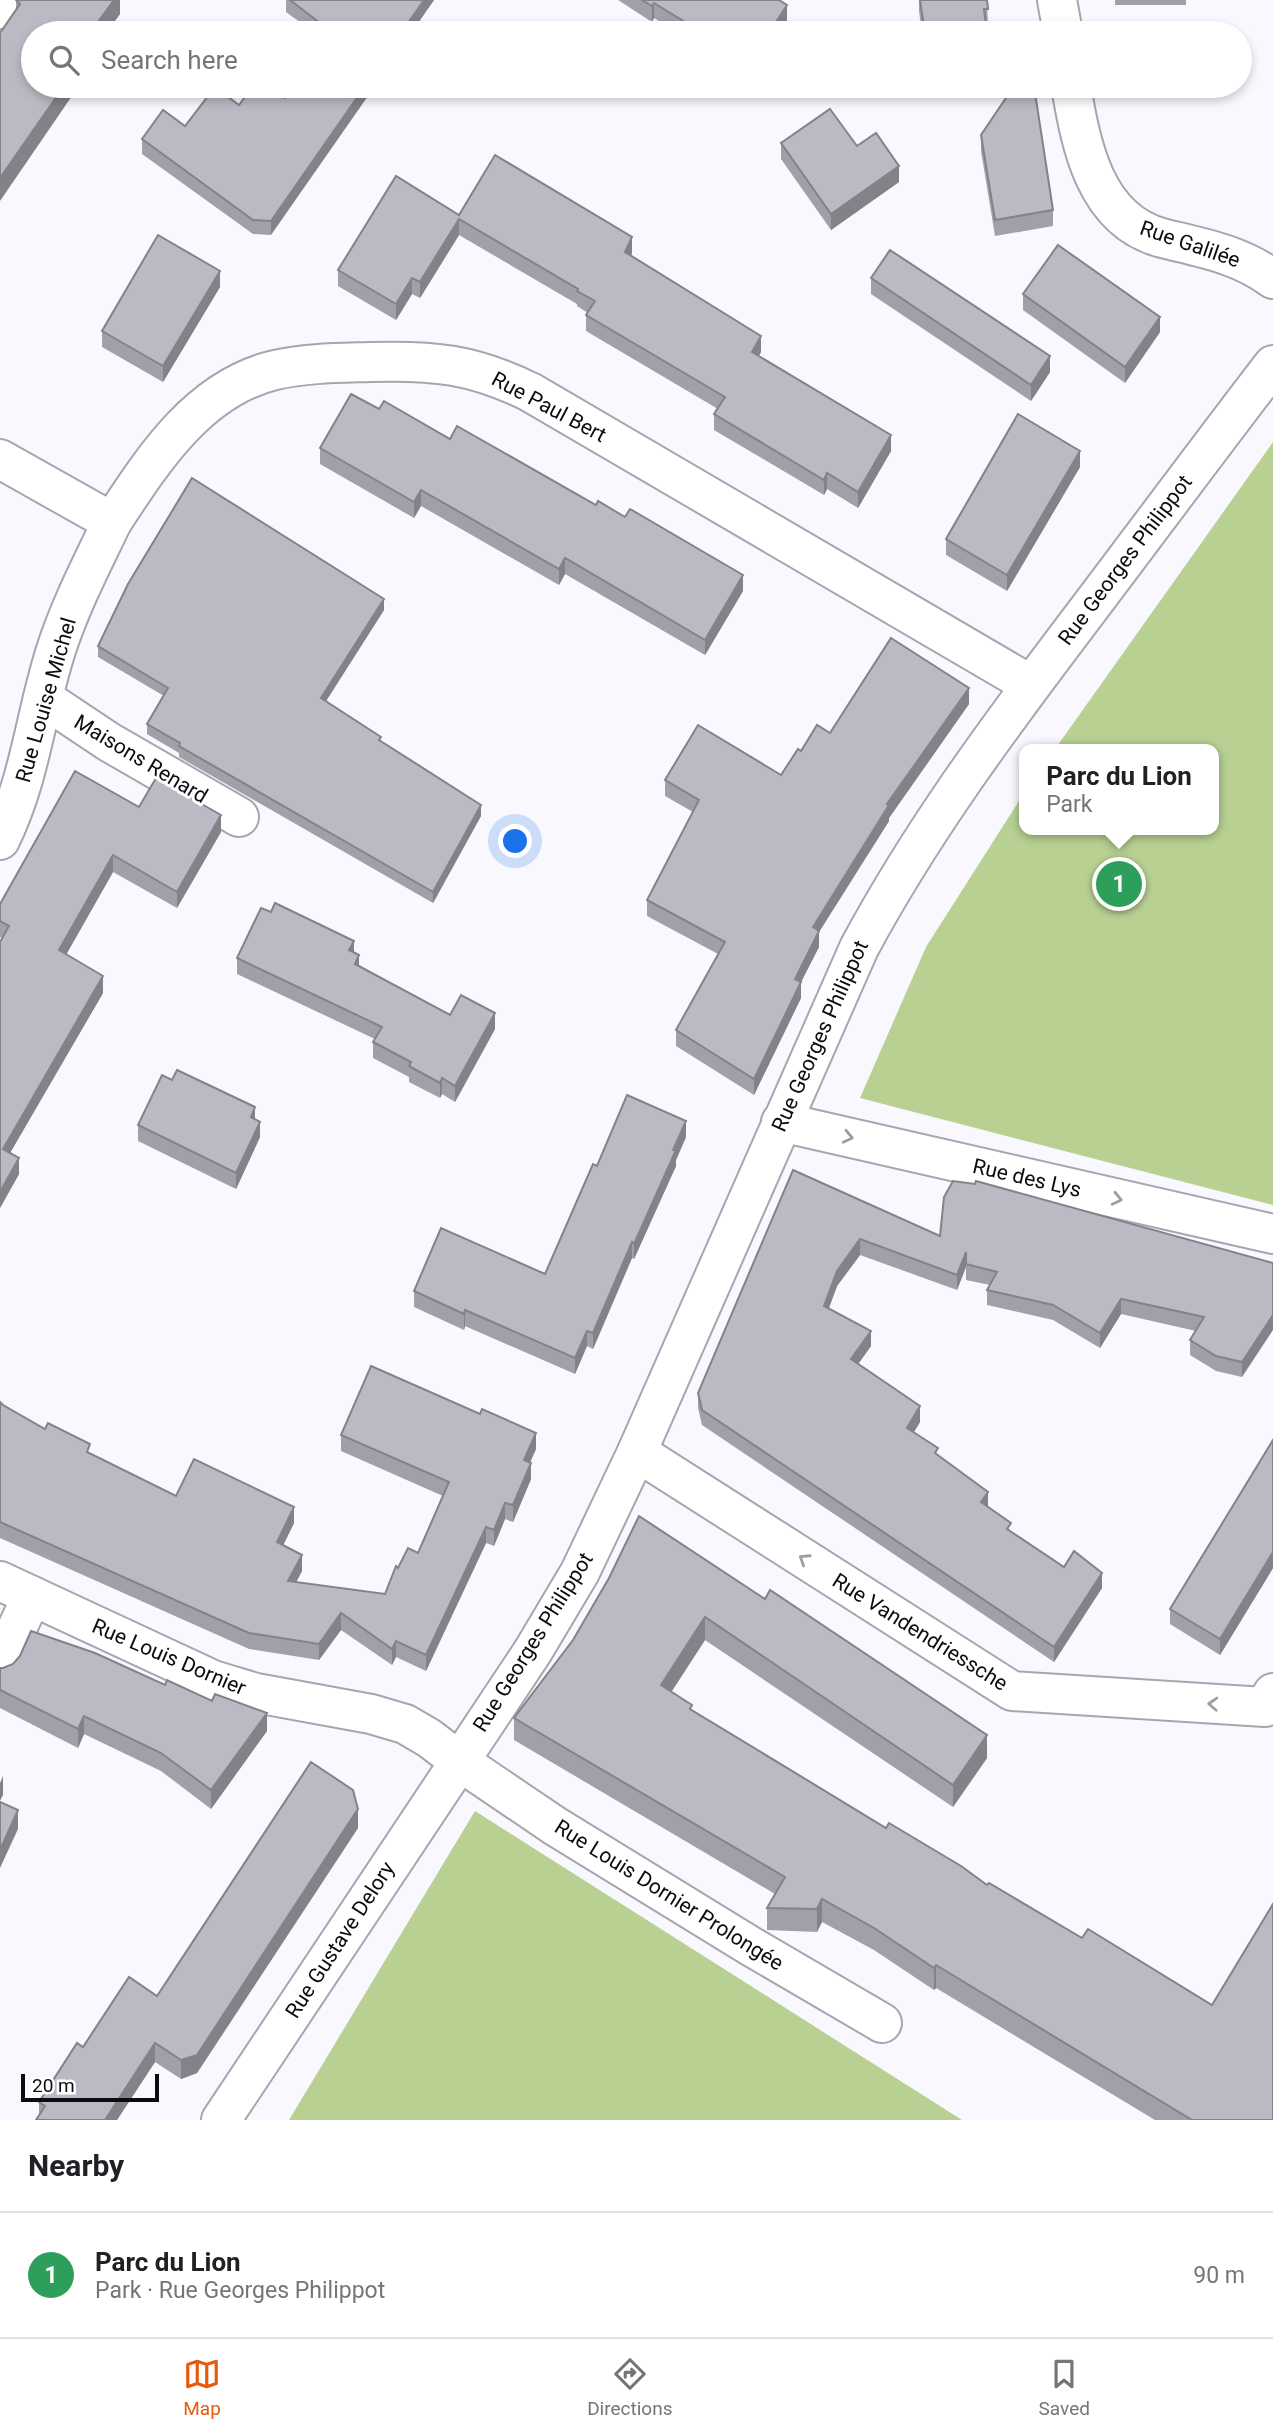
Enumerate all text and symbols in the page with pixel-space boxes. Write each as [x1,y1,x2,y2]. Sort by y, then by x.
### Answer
search box [21,21,1252,98]
icon: search [45,41,83,79]
text: Search here [101,45,238,75]
street label: Rue Galilée [1137,216,1243,272]
street label: Rue Paul Bert [488,367,610,447]
street label: Rue Georges Philippot [1053,470,1197,650]
street label: Rue Louise Michel [11,615,81,785]
street label: Maisons Renard [70,710,212,808]
popup [1019,744,1219,835]
text: Parc du Lion [1046,761,1192,791]
text: Park [1046,791,1093,818]
your location [498,824,532,858]
pin: 1 [1096,858,1142,910]
street label: Rue Georges Philippot [767,937,873,1135]
one-way arrow [842,1129,854,1143]
street label: Rue des Lys [970,1154,1084,1202]
one-way arrow [1111,1191,1123,1205]
street label: Rue Georges Philippot [468,1548,598,1736]
one-way arrow [798,1554,811,1567]
street label: Rue Vandendriessche [828,1568,1012,1696]
street label: Rue Louis Dornier [88,1614,250,1700]
one-way arrow [1207,1697,1218,1712]
street label: Rue Louis Dornier Prolongée [550,1815,788,1975]
street label: Rue Gustave Delory [281,1857,399,2023]
scale bar [21,2071,159,2103]
text: 20 m [32,2074,75,2097]
text: Nearby [28,2148,124,2183]
text: Parc du Lion [95,2247,241,2277]
text: 1 [44,2262,58,2289]
text: 90 m [1193,2262,1245,2289]
text: Park · Rue Georges Philippot [95,2277,385,2304]
tab: Map [183,2355,221,2420]
tab: Directions [587,2355,672,2420]
tab: Saved [1039,2355,1090,2420]

